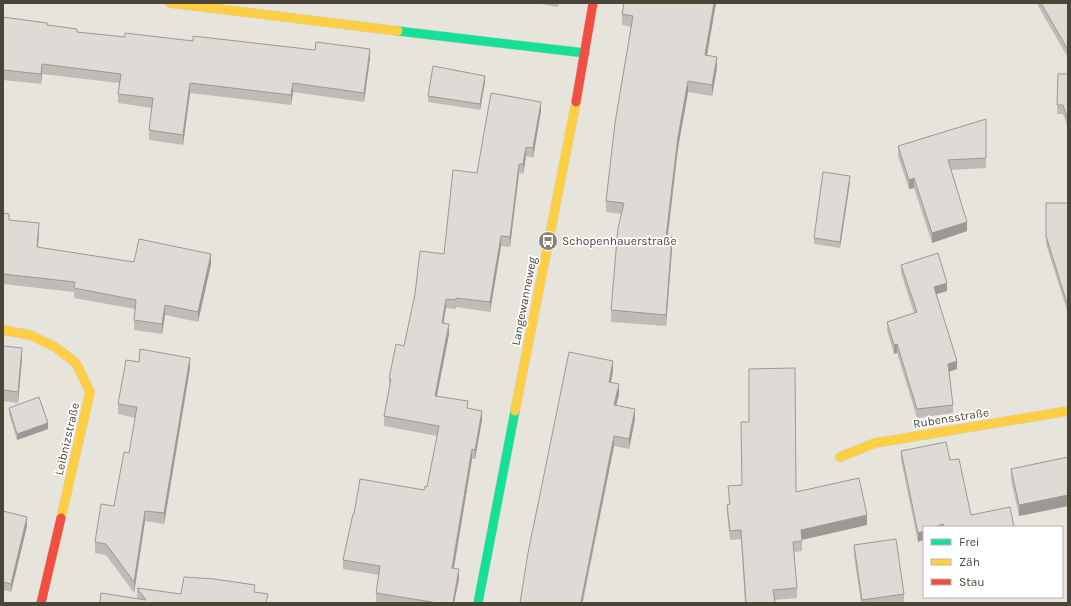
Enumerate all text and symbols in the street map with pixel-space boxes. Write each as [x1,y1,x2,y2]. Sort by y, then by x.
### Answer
bus stop icon: Schopenhauerstraße [537,230,559,252]
place label: Schopenhauerstraße [562,234,677,248]
street label: Langewanneweg [509,255,539,347]
street label: Leibnizstraße [52,401,82,477]
street label: Rubensstraße [912,405,990,431]
legend [923,526,1063,598]
text: Frei [959,535,979,549]
text: Zäh [959,555,980,569]
text: Stau [959,575,985,589]

